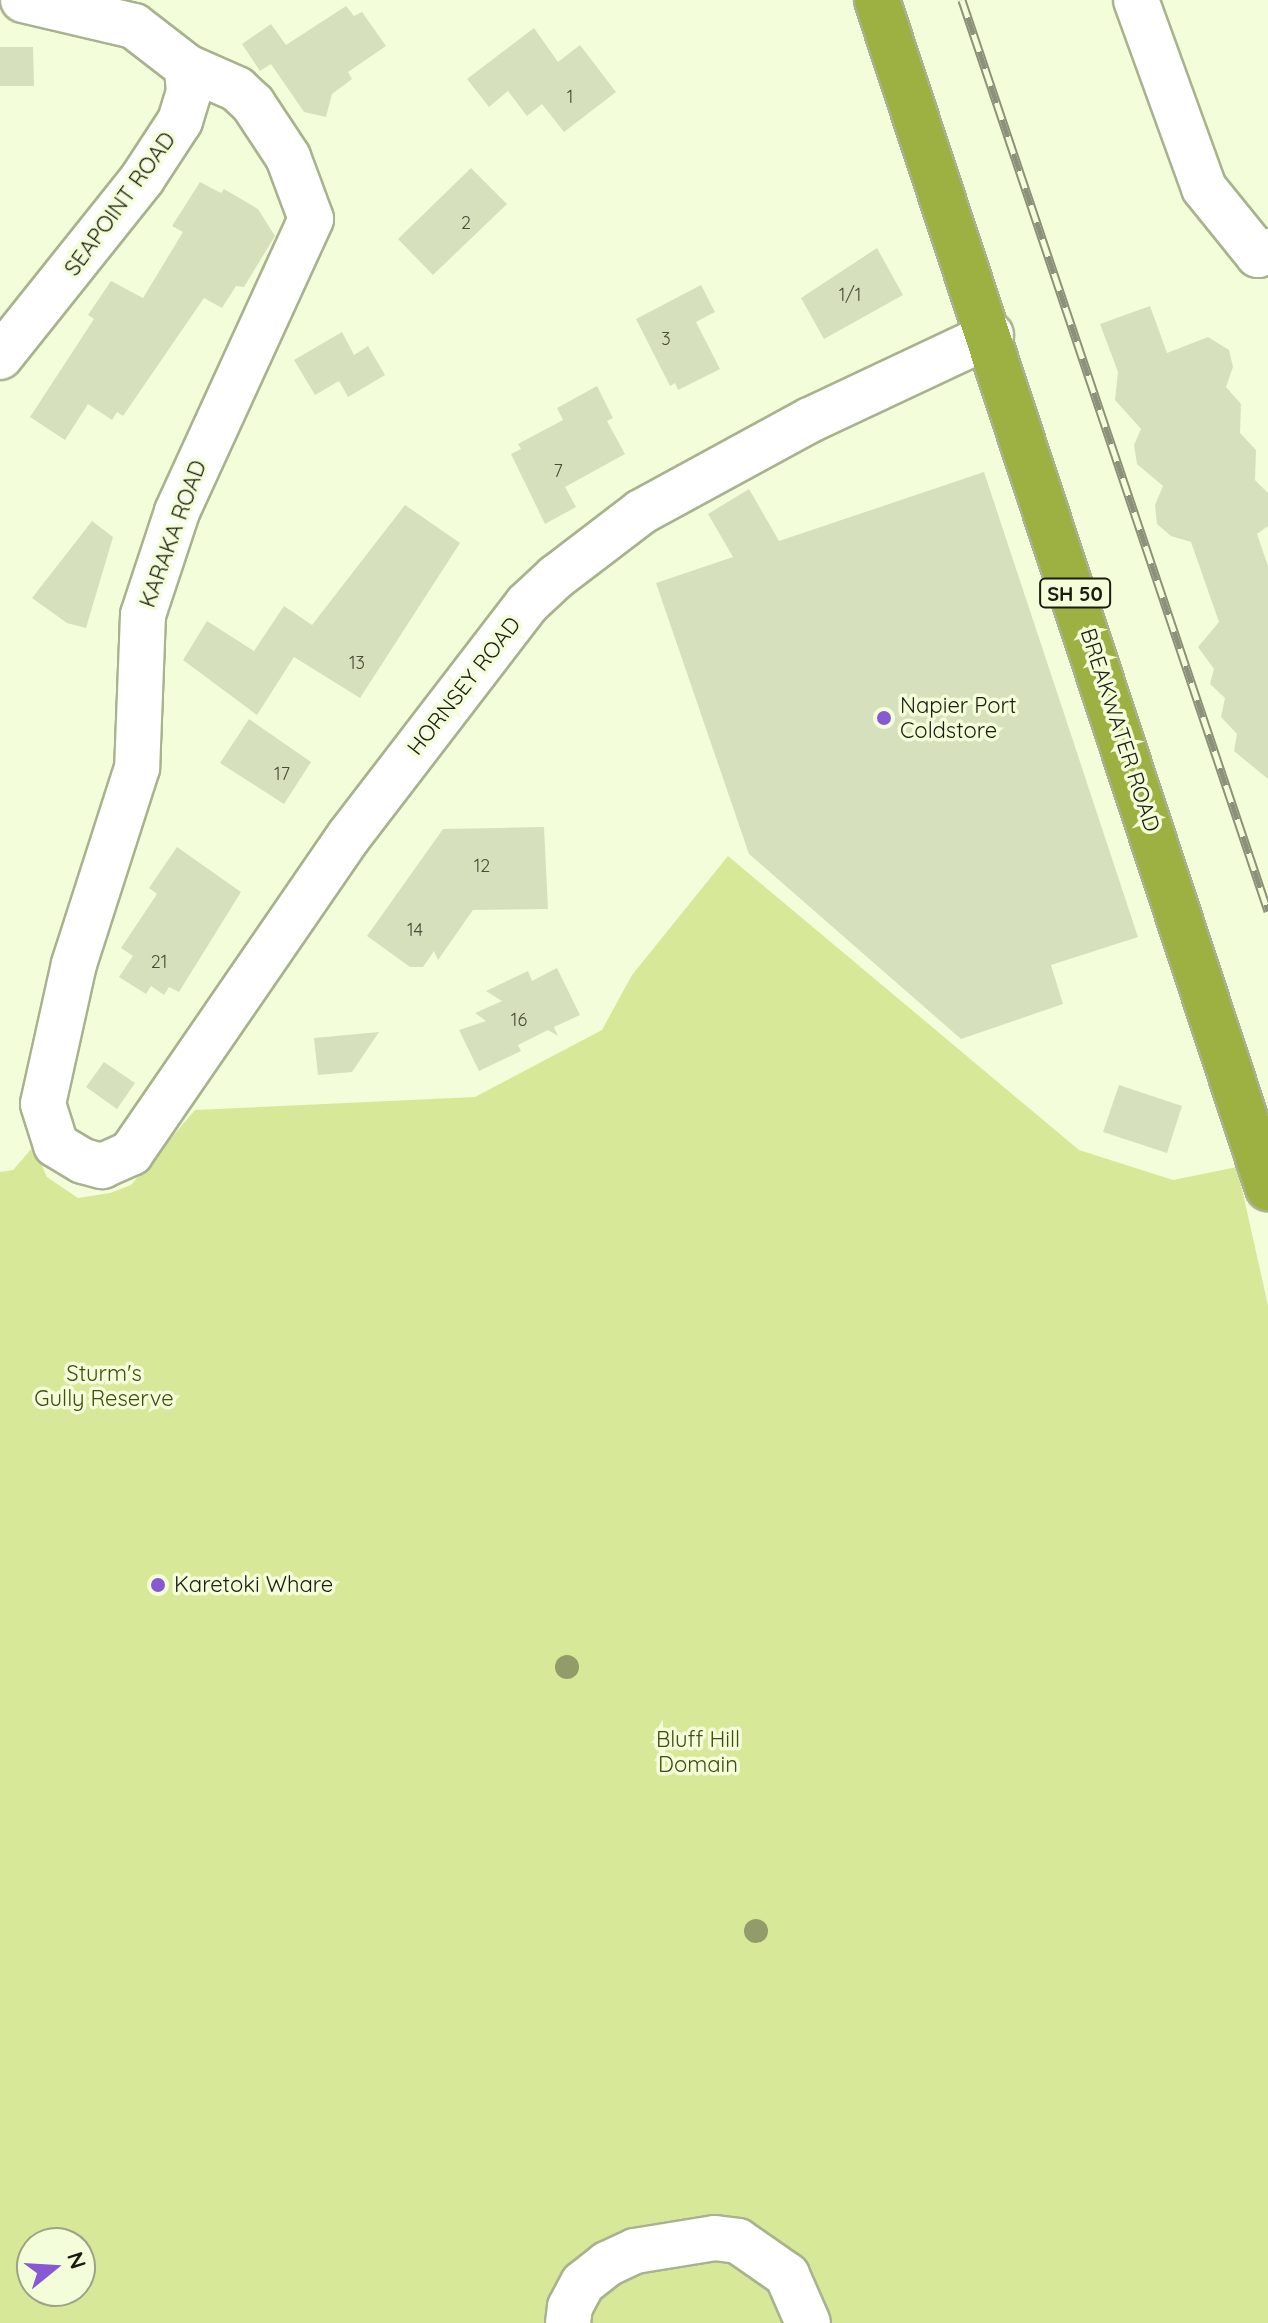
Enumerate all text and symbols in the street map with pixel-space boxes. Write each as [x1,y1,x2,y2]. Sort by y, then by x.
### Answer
house number: 1 [567,86,573,108]
street label: SEAPOINT ROAD [59,127,181,281]
house number: 2 [461,212,471,234]
house number: 1/1 [839,284,861,306]
house number: 3 [661,328,671,350]
street label: KARAKA ROAD [134,457,212,611]
house number: 7 [553,460,563,482]
road number: SH 50 [1039,577,1111,609]
street label: HORNSEY ROAD [402,612,526,760]
street label: BREAKWATER ROAD [1075,625,1165,835]
house number: 13 [349,652,365,674]
place label: Napier Port Coldstore [900,692,1016,744]
marker: Napier Port Coldstore [875,709,893,727]
house number: 17 [274,763,290,785]
house number: 12 [474,855,490,877]
house number: 14 [407,919,423,941]
house number: 21 [151,951,167,973]
house number: 16 [511,1009,527,1031]
park label: Sturm's Gully Reserve [34,1360,174,1412]
place label: Karetoki Whare [174,1572,333,1598]
marker: Karetoki Whare [149,1576,167,1594]
park label: Bluff Hill Domain [656,1726,740,1778]
north arrow [16,2227,96,2307]
text: N [61,2248,93,2272]

